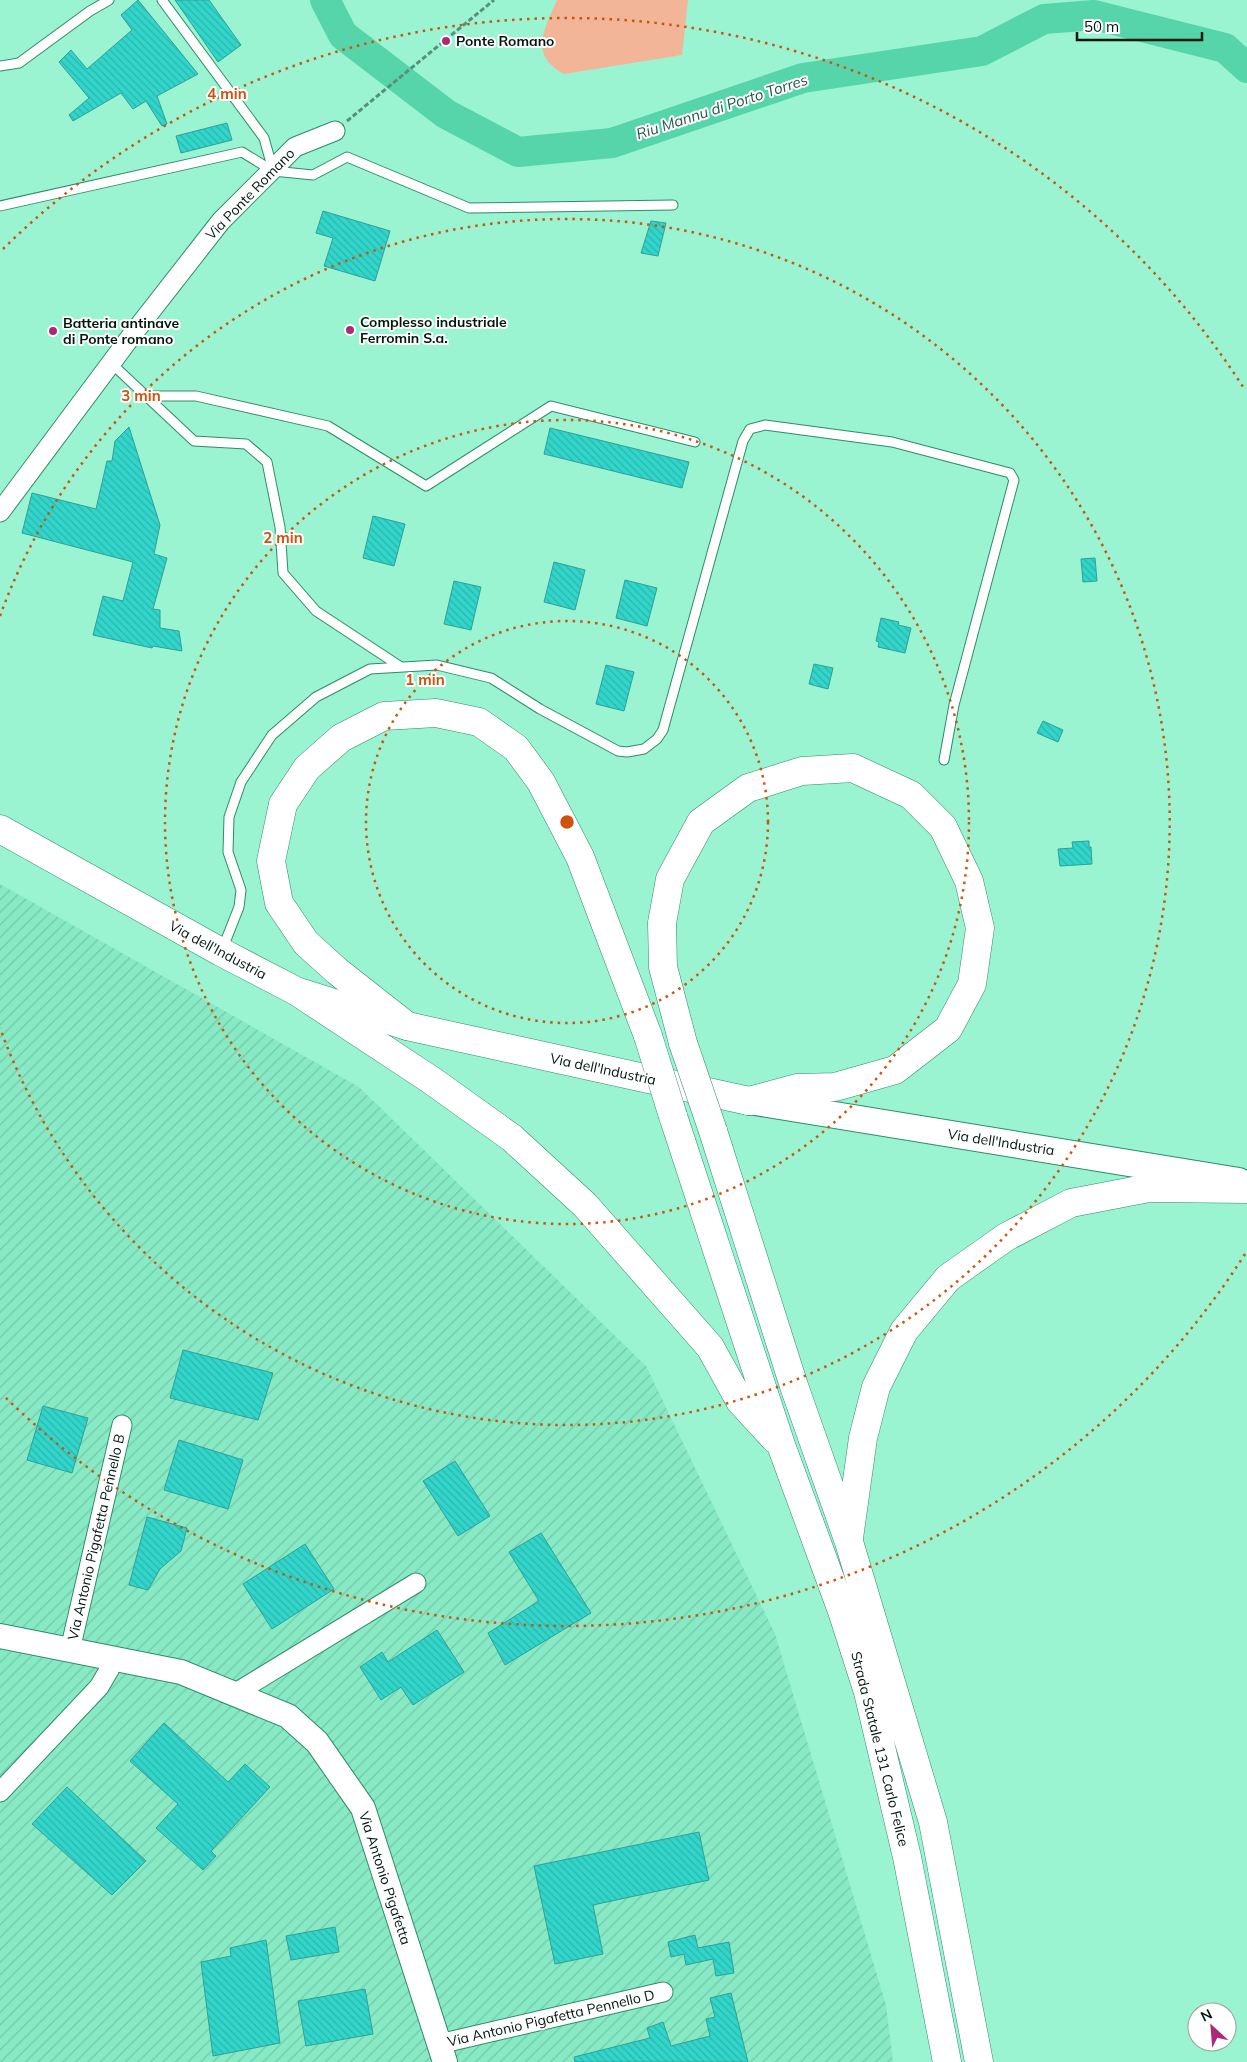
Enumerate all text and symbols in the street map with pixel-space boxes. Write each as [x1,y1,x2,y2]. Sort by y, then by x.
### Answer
scale bar [1077,10,1202,42]
text: 50 m [1084,17,1119,36]
place label: Ponte Romano [456,32,554,50]
marker: Ponte Romano [440,35,452,47]
water label: Riu Mannu di Porto Torres [634,70,810,143]
text: 4 min [207,84,247,103]
street label: Via Ponte Romano [202,144,298,244]
place label: Complesso industriale Ferromin S.a. [360,313,507,347]
place label: Batteria antinave di Ponte romano [63,314,179,348]
marker: Complesso industriale Ferromin S.a. [344,324,356,336]
marker: Batteria antinave di Ponte romano [47,325,59,337]
text: 3 min [121,386,161,405]
text: 2 min [263,528,303,547]
text: 1 min [405,670,445,689]
centre of rings [558,813,576,831]
street label: Via dell'Industria [166,917,270,983]
street label: Via dell'Industria [548,1049,658,1089]
street label: Via dell'Industria [946,1125,1056,1159]
street label: Via Antonio Pigafetta Pennello B [63,1432,129,1642]
street label: Strada Statale 131 Carlo Felice [847,1650,913,1848]
street label: Via Antonio Pigafetta [355,1809,415,1947]
street label: Via Antonio Pigafetta Pennello D [446,1985,656,2051]
north arrow [1187,2002,1237,2052]
text: N [1198,2005,1215,2026]

